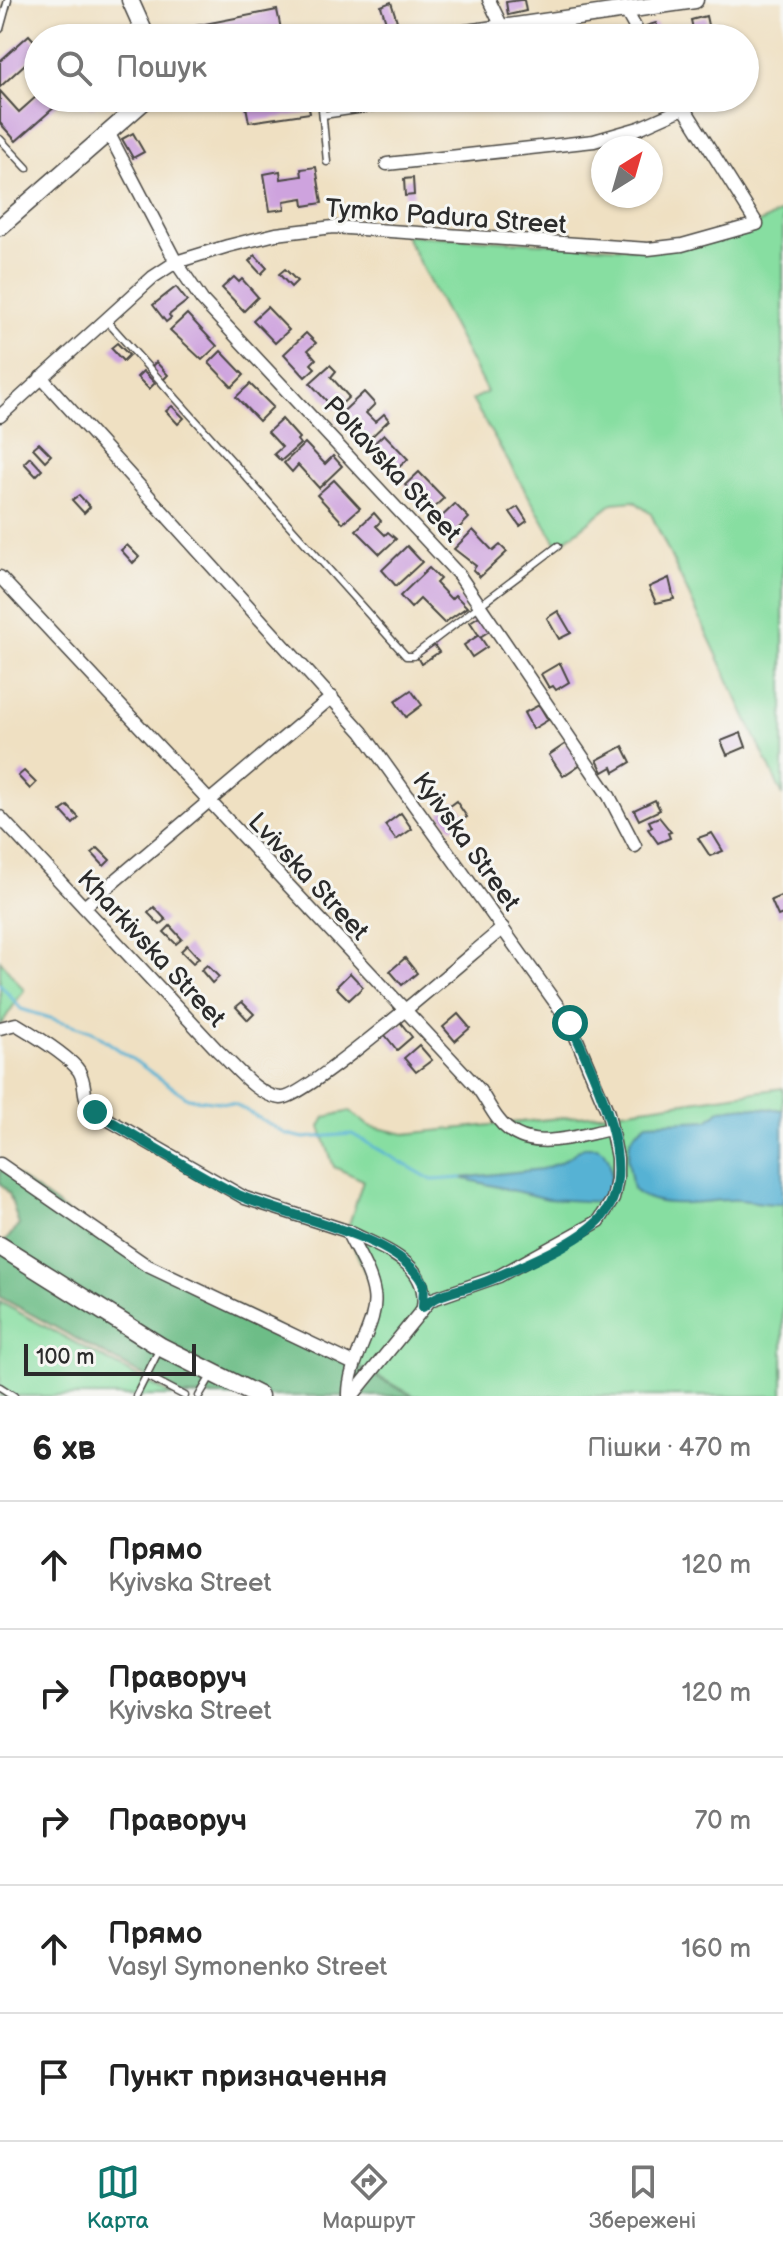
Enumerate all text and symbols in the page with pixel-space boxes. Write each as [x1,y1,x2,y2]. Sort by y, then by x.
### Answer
search box [24,24,759,112]
icon: search [52,46,96,90]
text: Пошук [116,50,207,86]
north arrow [591,136,663,208]
street label: Tymko Padura Street [324,194,568,241]
street label: Poltavska Street [316,391,467,549]
street label: Kyivska Street [405,767,526,917]
street label: Lvivska Street [241,807,375,947]
street label: Kharkivska Street [70,864,232,1034]
route start [552,1005,588,1041]
route end [77,1094,113,1130]
scale bar [24,1340,196,1376]
text: 100 m [36,1344,95,1371]
text: 6 хв [32,1428,96,1469]
text: Пішки · 470 m [587,1433,751,1464]
text: Прямо [108,1532,202,1568]
icon: ahead [32,1543,76,1587]
text: 120 m [682,1550,751,1581]
text: Kyivska Street [108,1568,271,1599]
text: Праворуч [108,1660,247,1696]
icon: right [32,1671,76,1715]
text: 120 m [682,1678,751,1709]
text: Kyivska Street [108,1696,271,1727]
icon: right [32,1799,76,1843]
text: Праворуч [108,1803,247,1839]
text: 70 m [694,1806,751,1837]
text: Прямо [108,1916,202,1952]
icon: ahead [32,1927,76,1971]
text: 160 m [681,1934,751,1965]
text: Vasyl Symonenko Street [108,1952,387,1983]
icon: arrive [32,2055,76,2099]
text: Пункт призначення [108,2059,387,2095]
tab: Карта [87,2160,149,2235]
tab: Маршрут [322,2160,416,2235]
tab: Збережені [589,2160,696,2235]

